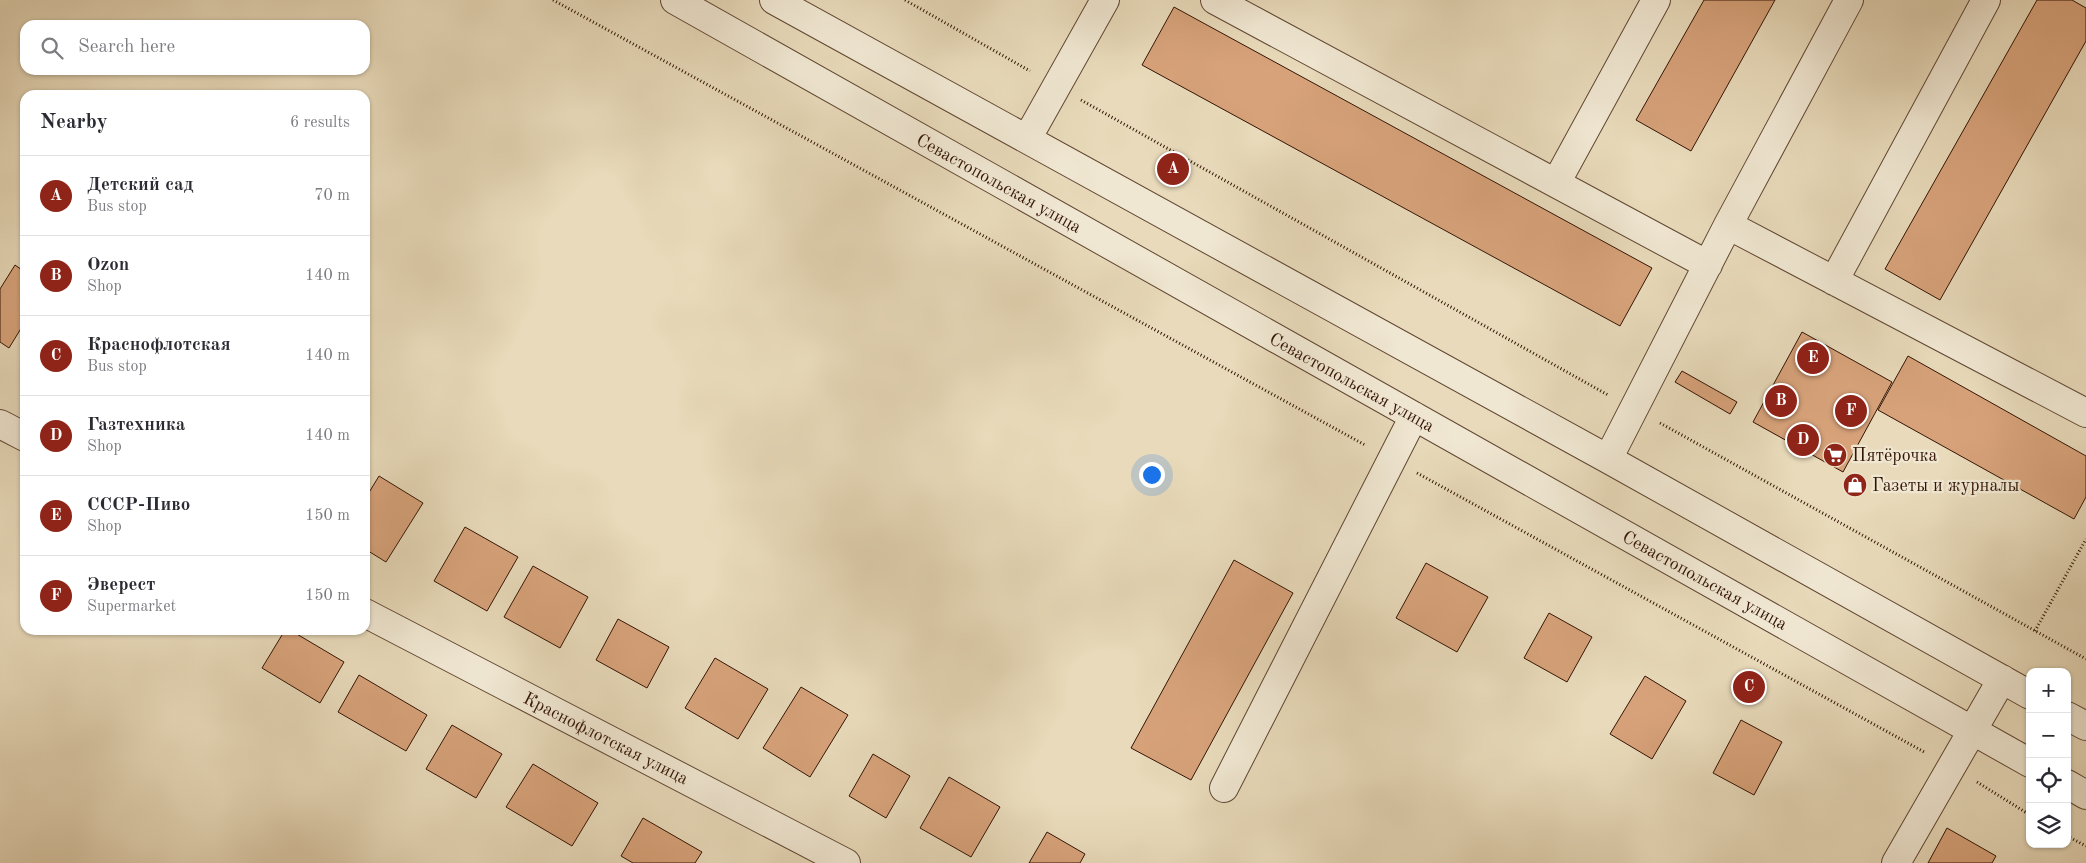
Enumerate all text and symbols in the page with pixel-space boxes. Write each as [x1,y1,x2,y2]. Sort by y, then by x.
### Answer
search box [20,20,370,75]
icon: search [38,34,66,62]
text: Search here [78,38,175,57]
text: Nearby [40,112,108,133]
text: 6 results [290,115,350,131]
street label: Севастопольская улица [913,131,1084,237]
pin: A [1157,150,1189,188]
text: Детский сад [87,176,194,195]
text: A [50,188,62,204]
text: 70 m [314,188,350,204]
text: Bus stop [87,199,147,215]
text: Ozon [87,256,129,275]
text: B [50,268,62,284]
text: 140 m [305,268,350,284]
text: Shop [87,279,122,295]
street label: Севастопольская улица [1266,330,1437,436]
text: Краснофлотская [87,336,231,355]
pin: E [1797,339,1829,377]
text: C [51,348,61,364]
text: 140 m [305,348,350,364]
text: Bus stop [87,359,147,375]
pin: B [1765,382,1797,420]
pin: F [1835,392,1867,430]
text: Газтехника [87,416,185,435]
pin: D [1787,421,1819,459]
text: D [50,428,62,444]
text: 140 m [305,428,350,444]
text: Shop [87,439,122,455]
supermarket icon: Пятёрочка [1822,442,1848,468]
place label: Пятёрочка [1852,447,1938,465]
your location [1139,462,1165,488]
shop icon: Газеты и журналы [1842,472,1868,498]
place label: Газеты и журналы [1872,477,2019,495]
text: СССР-Пиво [87,496,190,515]
text: E [50,508,62,524]
text: 150 m [305,508,350,524]
text: Shop [87,519,122,535]
street label: Севастопольская улица [1619,528,1790,634]
text: Эверест [87,576,156,595]
text: F [51,588,61,604]
text: 150 m [305,588,350,604]
text: Supermarket [87,599,176,615]
pin: C [1733,668,1765,706]
map controls [2026,668,2071,848]
button: + [2026,668,2071,713]
street label: Краснофлотская улица [520,689,691,789]
button: − [2026,713,2071,758]
button: locate [2026,758,2071,803]
button: layers [2026,803,2071,848]

